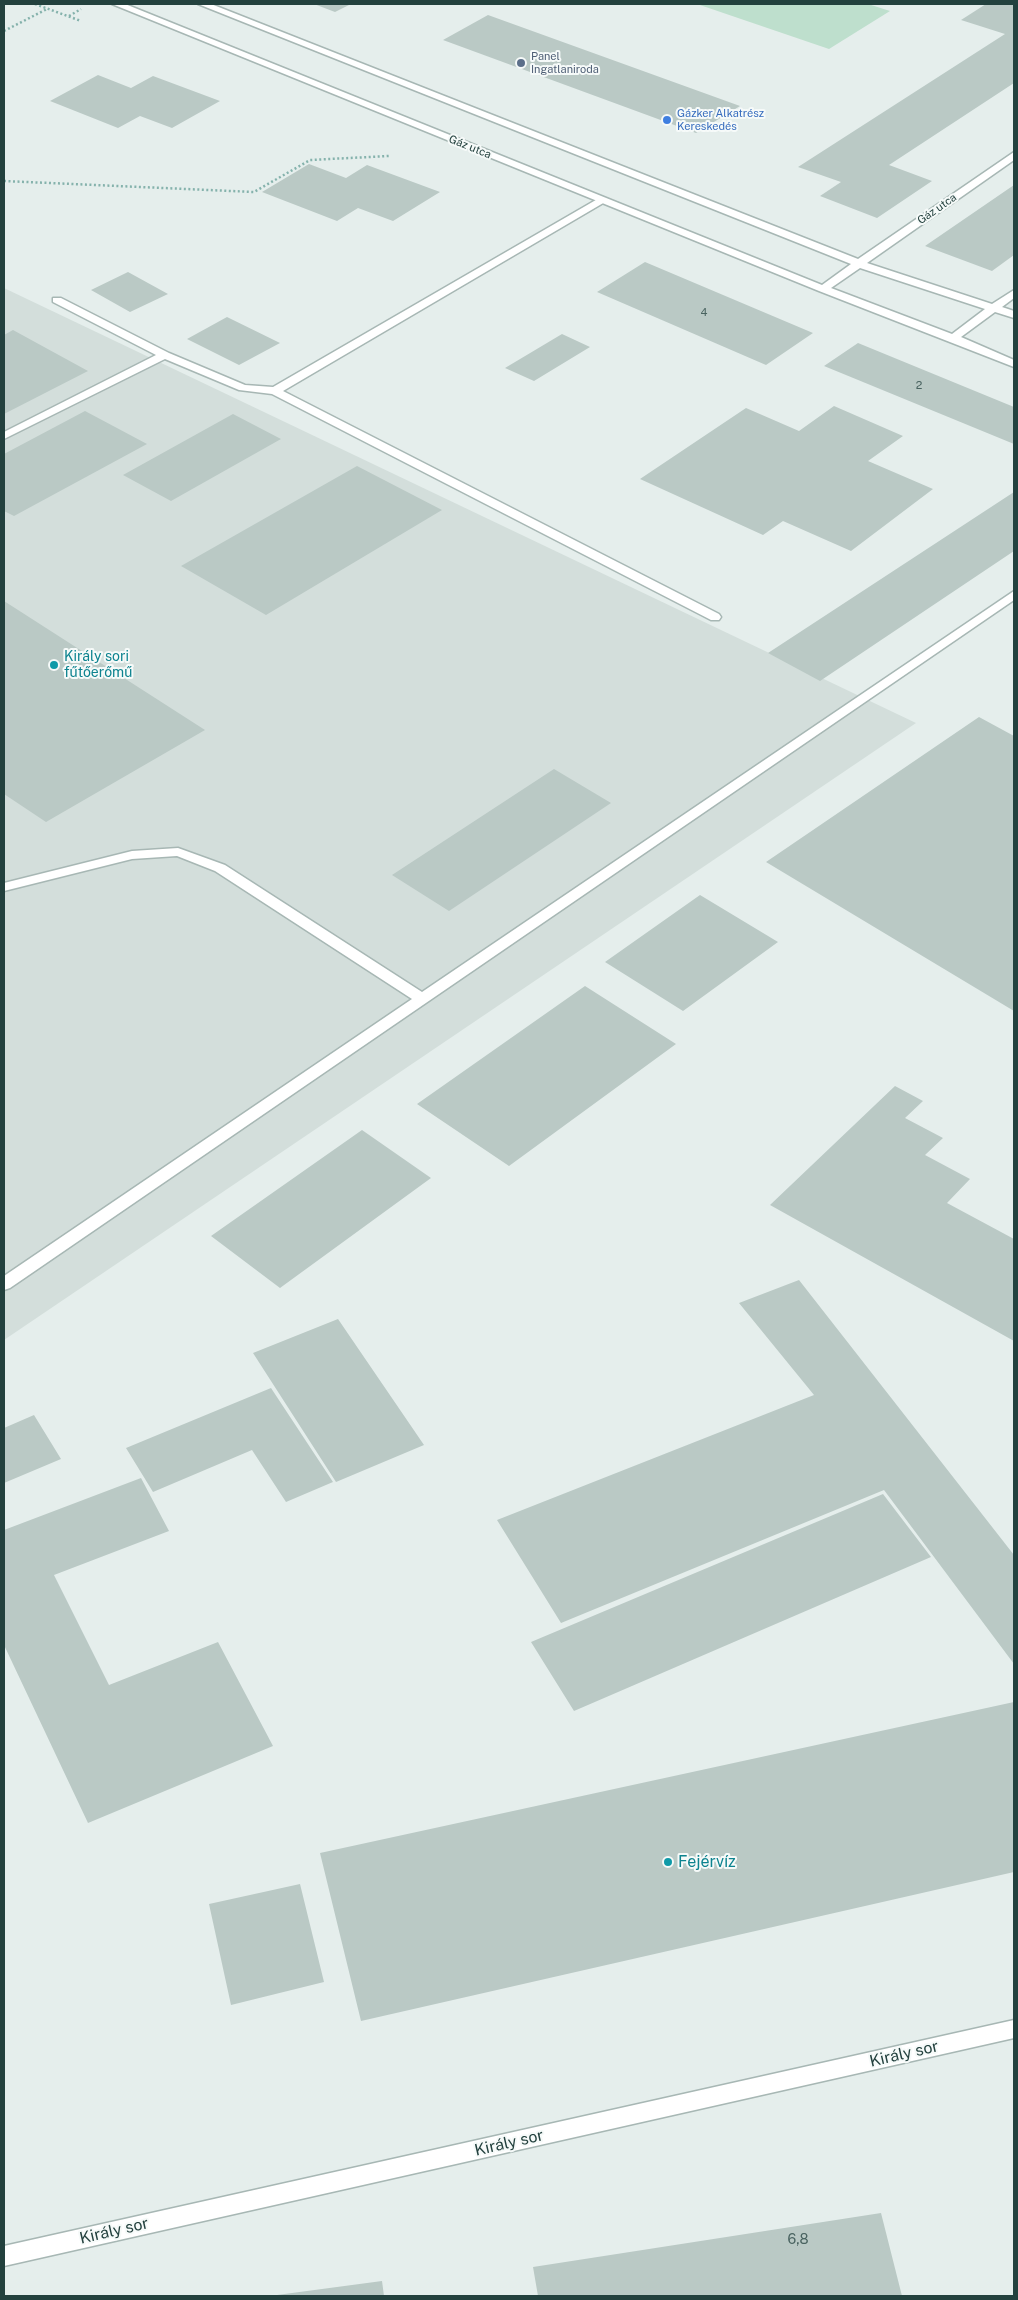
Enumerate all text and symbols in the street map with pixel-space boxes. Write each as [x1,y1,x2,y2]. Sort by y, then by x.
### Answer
place label: Panel Ingatlaniroda [531,50,599,76]
marker: Panel Ingatlaniroda [515,57,527,69]
place label: Gázker Alkatrész Kereskedés [677,107,764,133]
marker: Gázker Alkatrész Kereskedés [661,114,673,126]
street label: Gáz utca [447,133,493,161]
street label: Gáz utca [915,191,959,227]
house number: 4 [701,306,707,320]
house number: 2 [916,379,922,393]
place label: Király sori fűtőerőmű [64,649,132,682]
marker: Király sori fűtőerőmű [48,659,60,671]
place label: Fejérvíz [678,1852,736,1872]
marker: Fejérvíz [662,1856,674,1868]
street label: Király sor [868,2037,940,2071]
street label: Király sor [473,2126,545,2160]
street label: Király sor [78,2214,150,2248]
house number: 6,8 [787,2232,809,2248]

